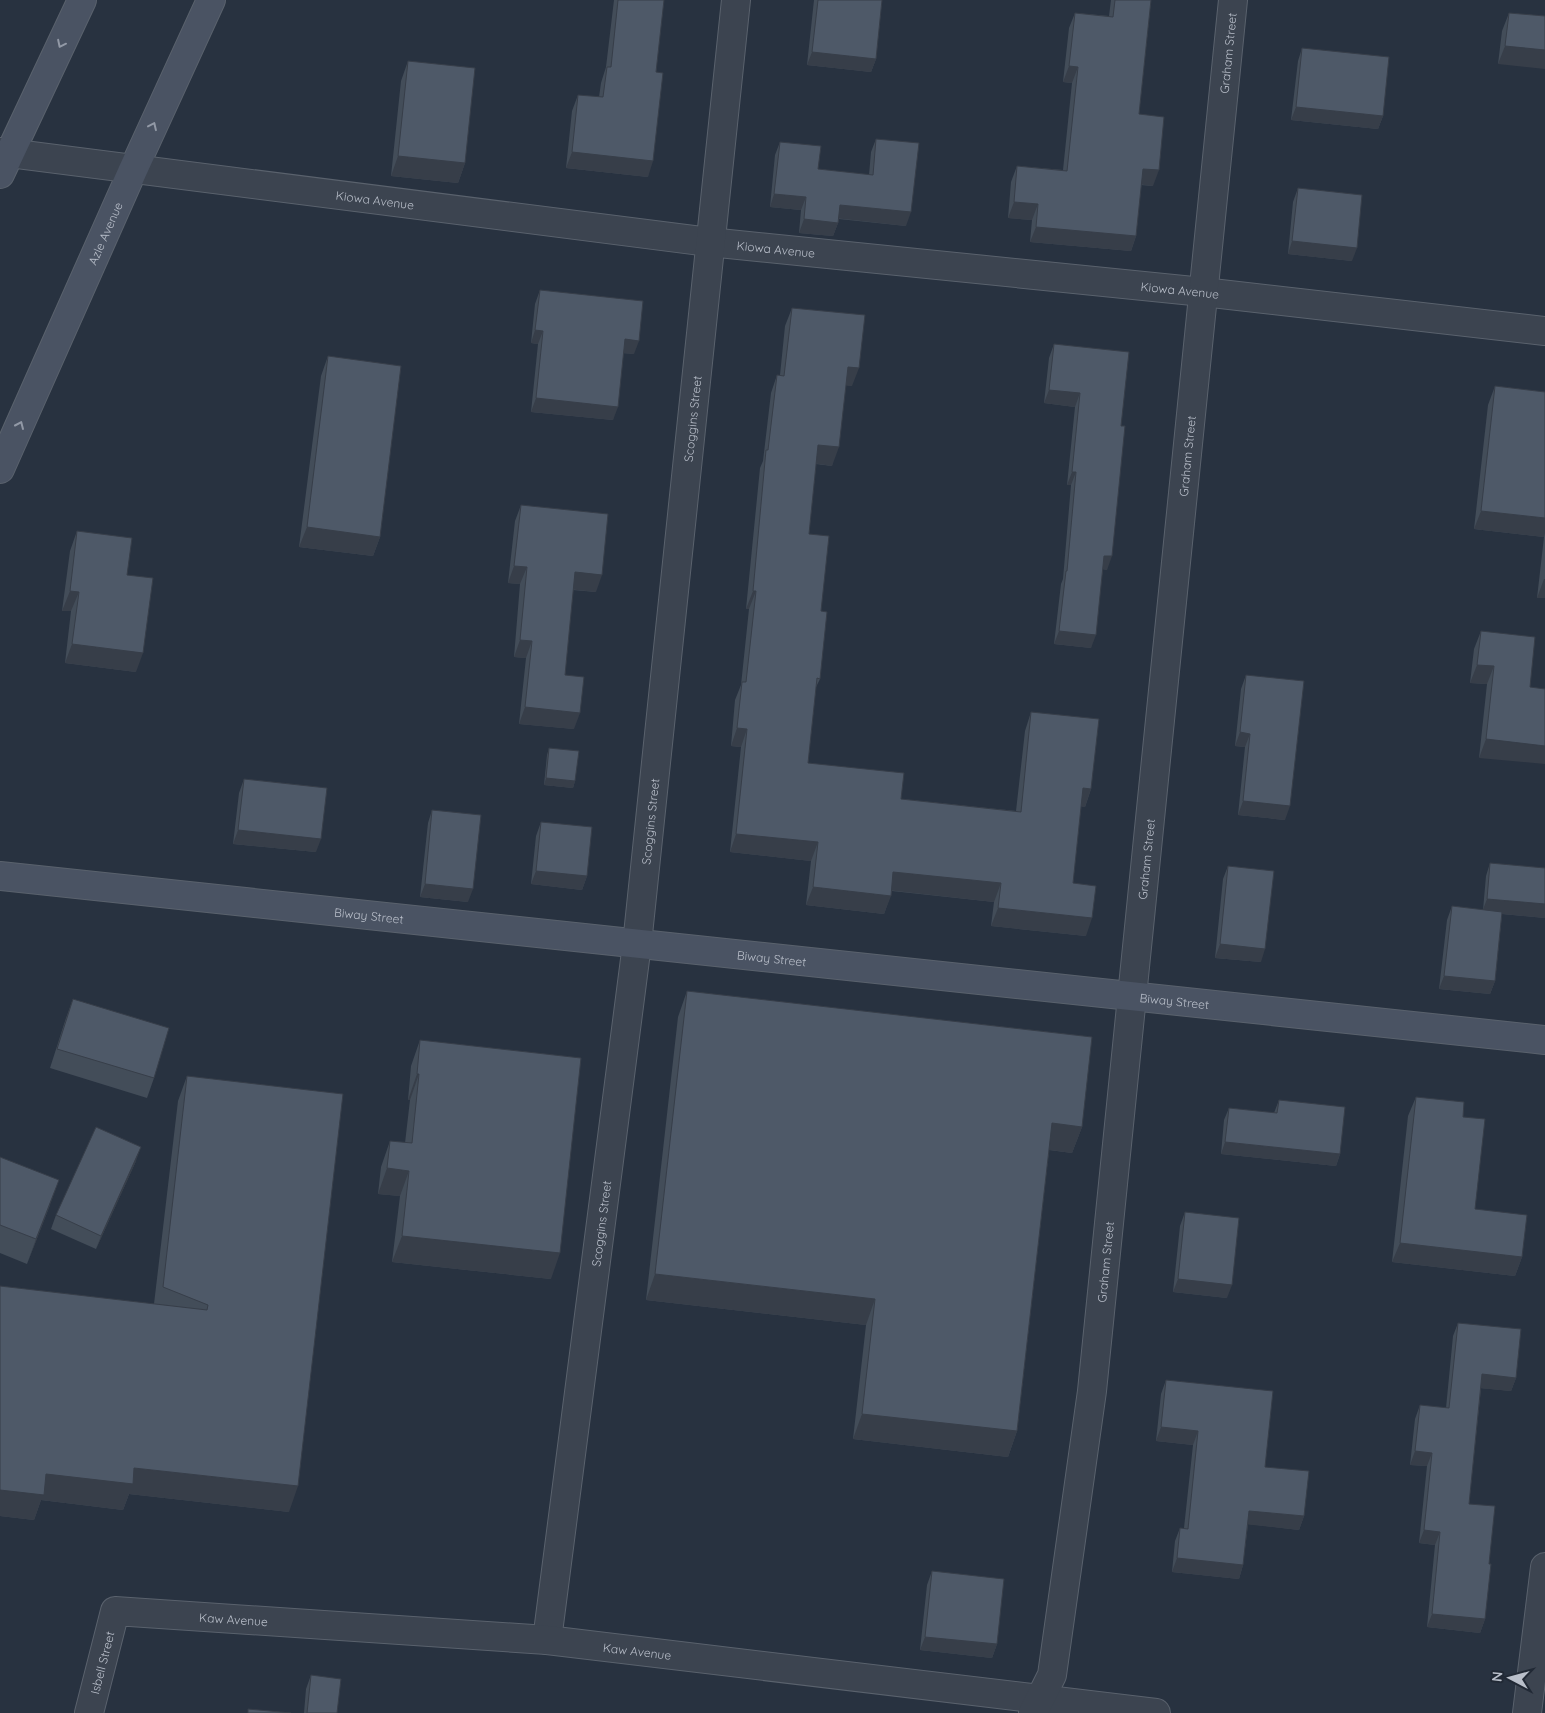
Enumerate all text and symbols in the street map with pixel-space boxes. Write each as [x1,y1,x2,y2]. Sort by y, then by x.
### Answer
street label: Graham Street [1216,12,1239,94]
one-way arrow [57,39,67,48]
one-way arrow [147,122,157,131]
street label: Kiowa Avenue [335,187,415,212]
street label: Azle Avenue [84,199,125,267]
street label: Kiowa Avenue [736,237,816,260]
street label: Kiowa Avenue [1140,278,1220,301]
street label: Scoggins Street [680,375,704,462]
street label: Graham Street [1175,415,1198,497]
one-way arrow [13,421,24,430]
street label: Scoggins Street [638,778,662,865]
street label: Graham Street [1134,818,1157,900]
street label: Biway Street [333,904,404,926]
street label: Biway Street [736,947,807,969]
street label: Biway Street [1139,990,1210,1012]
street label: Scoggins Street [588,1180,614,1267]
street label: Graham Street [1094,1221,1117,1303]
street label: Kaw Avenue [199,1609,268,1629]
street label: Isbell Street [87,1630,117,1696]
street label: Kaw Avenue [602,1639,672,1662]
north arrow [1485,1653,1535,1703]
text: N [1488,1671,1507,1683]

